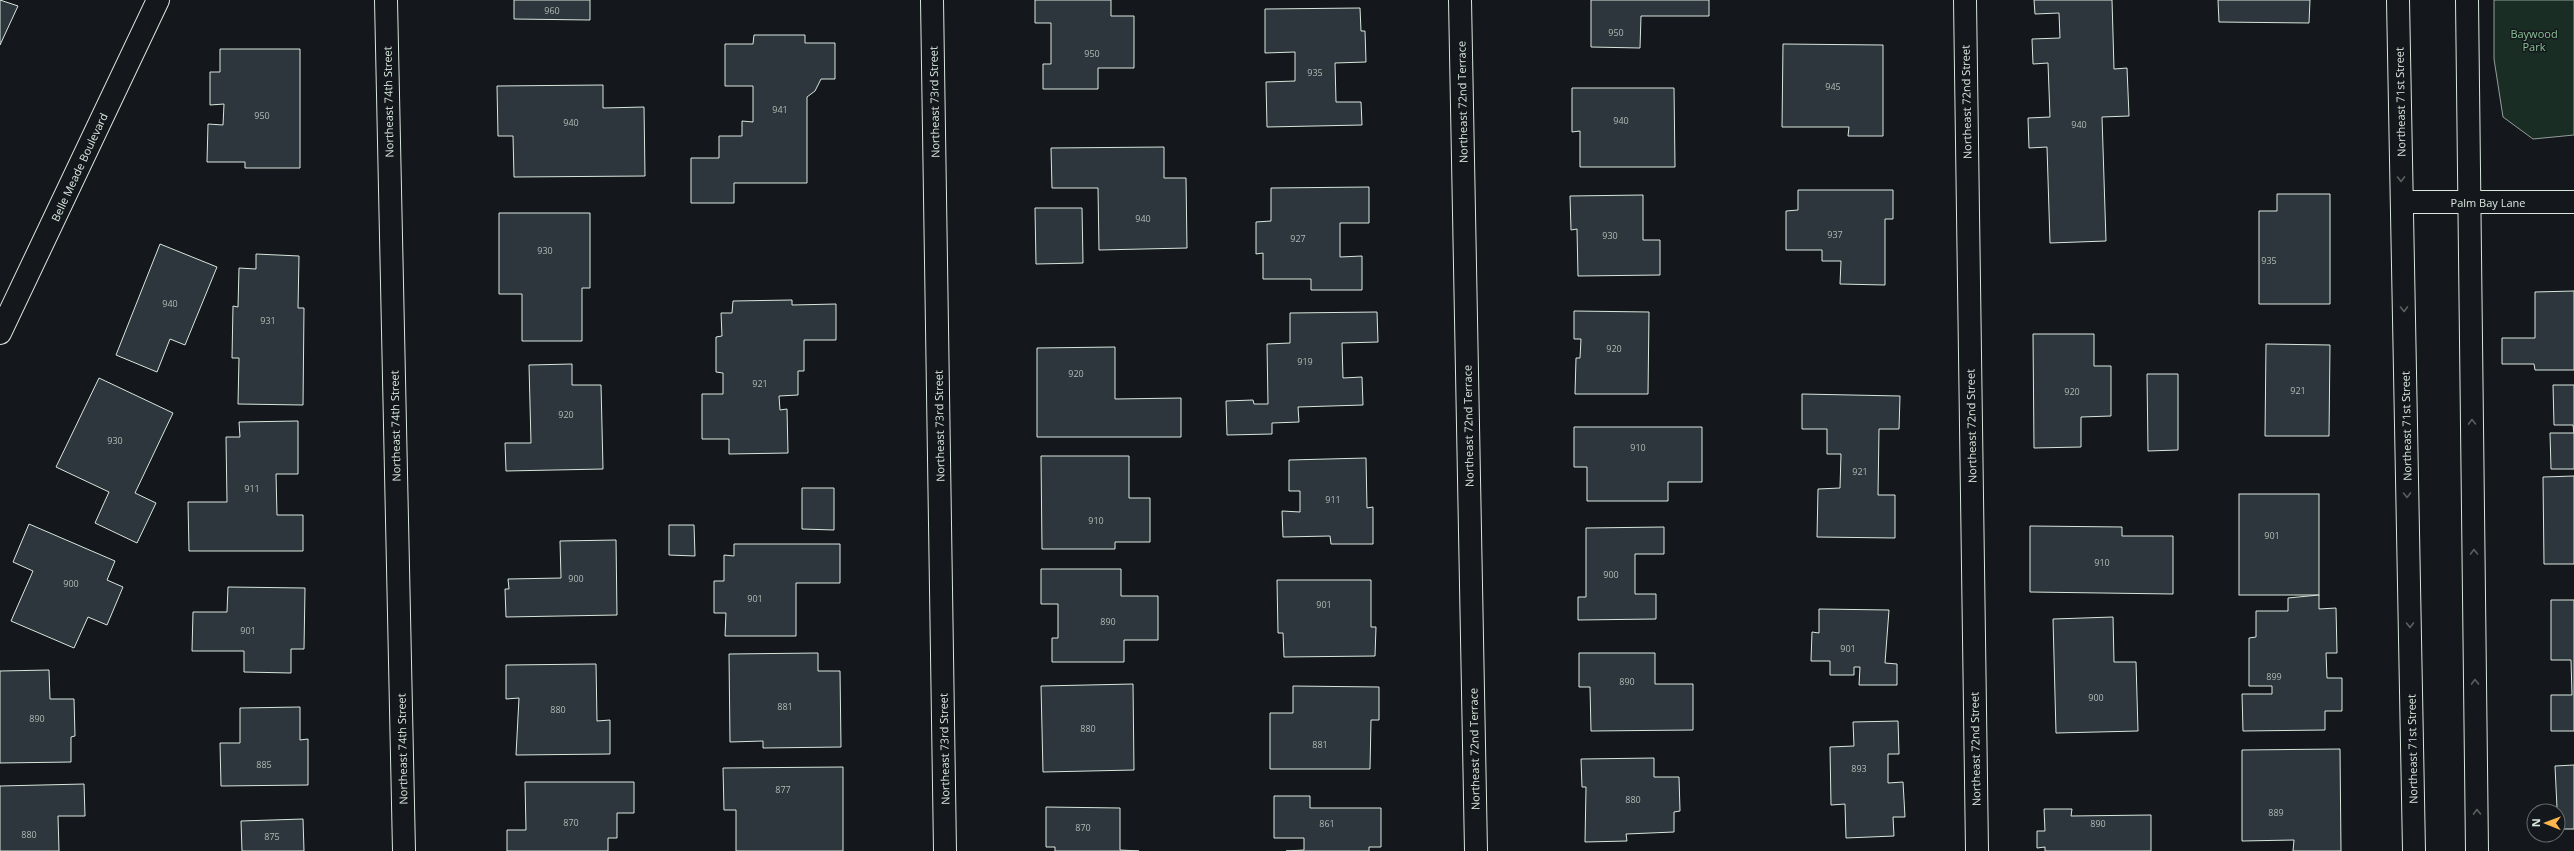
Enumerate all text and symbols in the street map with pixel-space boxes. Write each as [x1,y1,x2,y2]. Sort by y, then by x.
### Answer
house number: 960 [544,4,560,17]
house number: 950 [1608,26,1624,39]
park label: Baywood Park [2510,26,2558,54]
street label: Northeast 72nd Terrace [1453,41,1471,163]
street label: Northeast 72nd Street [1958,45,1974,159]
street label: Northeast 74th Street [380,46,396,158]
street label: Northeast 73rd Street [926,46,942,158]
house number: 950 [1084,47,1100,60]
street label: Northeast 71st Street [2392,47,2408,157]
house number: 935 [1307,66,1323,79]
house number: 945 [1825,80,1841,93]
house number: 941 [772,103,788,116]
house number: 950 [254,109,270,122]
street label: Belle Meade Boulevard [47,110,111,224]
house number: 940 [1613,114,1629,127]
house number: 940 [563,116,579,129]
house number: 940 [2071,118,2087,131]
one-way arrow [2397,176,2405,182]
street label: Palm Bay Lane [2451,195,2525,210]
house number: 940 [1135,212,1151,225]
house number: 937 [1827,228,1843,241]
house number: 930 [1602,229,1618,242]
house number: 927 [1290,232,1306,245]
house number: 930 [537,244,553,257]
house number: 935 [2261,254,2277,267]
house number: 940 [162,297,178,310]
one-way arrow [2400,306,2408,312]
house number: 931 [260,314,276,327]
house number: 920 [1606,342,1622,355]
house number: 919 [1297,355,1313,368]
street label: Northeast 72nd Terrace [1459,365,1477,487]
house number: 920 [1068,367,1084,380]
street label: Northeast 72nd Street [1963,369,1979,483]
street label: Northeast 74th Street [387,370,403,482]
street label: Northeast 73rd Street [931,370,947,482]
street label: Northeast 71st Street [2398,371,2414,481]
house number: 921 [752,377,768,390]
house number: 921 [2290,384,2306,397]
house number: 920 [2064,385,2080,398]
house number: 920 [558,408,574,421]
one-way arrow [2468,419,2476,425]
house number: 930 [107,434,123,447]
house number: 910 [1630,441,1646,454]
house number: 921 [1852,465,1868,478]
house number: 911 [244,482,260,495]
one-way arrow [2403,492,2412,498]
house number: 911 [1325,493,1341,506]
house number: 910 [1088,514,1104,527]
house number: 901 [2264,529,2280,542]
one-way arrow [2470,549,2478,555]
house number: 910 [2094,556,2110,569]
house number: 900 [1603,568,1619,581]
house number: 900 [568,572,584,585]
house number: 900 [63,577,79,590]
house number: 901 [747,592,763,605]
house number: 901 [1316,598,1332,611]
house number: 890 [1100,615,1116,628]
one-way arrow [2406,622,2414,628]
house number: 901 [240,624,256,637]
house number: 901 [1840,642,1856,655]
house number: 899 [2266,670,2282,683]
house number: 890 [1619,675,1635,688]
one-way arrow [2471,679,2479,685]
street label: Northeast 72nd Terrace [1465,688,1483,810]
house number: 900 [2088,691,2104,704]
street label: Northeast 72nd Street [1967,692,1983,806]
street label: Northeast 74th Street [394,693,410,805]
street label: Northeast 73rd Street [936,693,952,805]
street label: Northeast 71st Street [2404,694,2420,804]
house number: 881 [777,700,793,713]
house number: 880 [550,703,566,716]
house number: 890 [29,712,45,725]
house number: 880 [1080,722,1096,735]
house number: 881 [1312,738,1328,751]
house number: 885 [256,758,272,771]
house number: 893 [1851,762,1867,775]
house number: 877 [775,783,791,796]
house number: 880 [1625,793,1641,806]
north arrow [2526,803,2566,843]
house number: 889 [2268,806,2284,819]
one-way arrow [2473,809,2481,815]
house number: 870 [563,816,579,829]
house number: 861 [1319,817,1335,830]
house number: 890 [2090,817,2106,830]
text: N [2528,818,2543,827]
house number: 870 [1075,821,1091,834]
house number: 880 [21,828,37,841]
house number: 875 [264,830,280,843]

